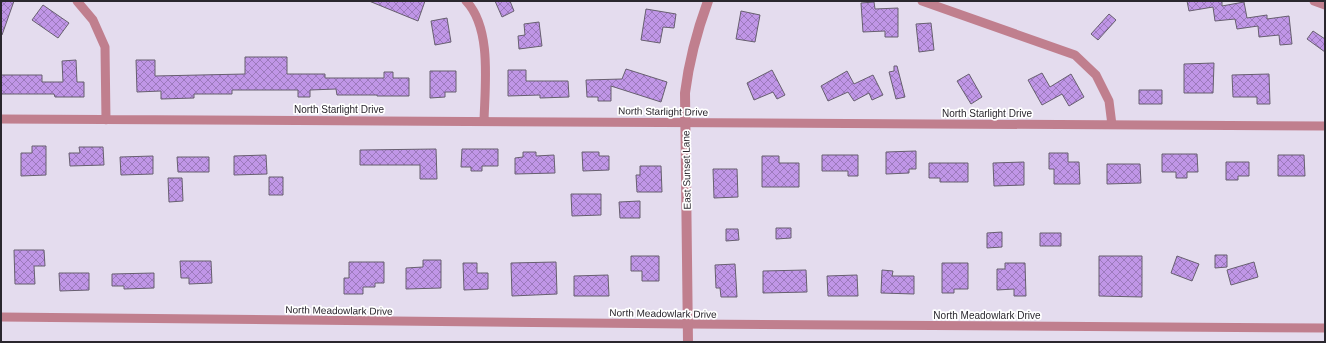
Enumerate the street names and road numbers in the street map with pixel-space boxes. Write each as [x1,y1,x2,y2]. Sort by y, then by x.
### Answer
street label: North Starlight Drive [294,104,384,115]
street label: North Starlight Drive [618,105,709,118]
street label: North Starlight Drive [942,108,1032,119]
street label: East Sunset Lane [680,130,693,210]
street label: North Meadowlark Drive [285,304,393,317]
street label: North Meadowlark Drive [609,307,717,320]
street label: North Meadowlark Drive [933,310,1041,321]

